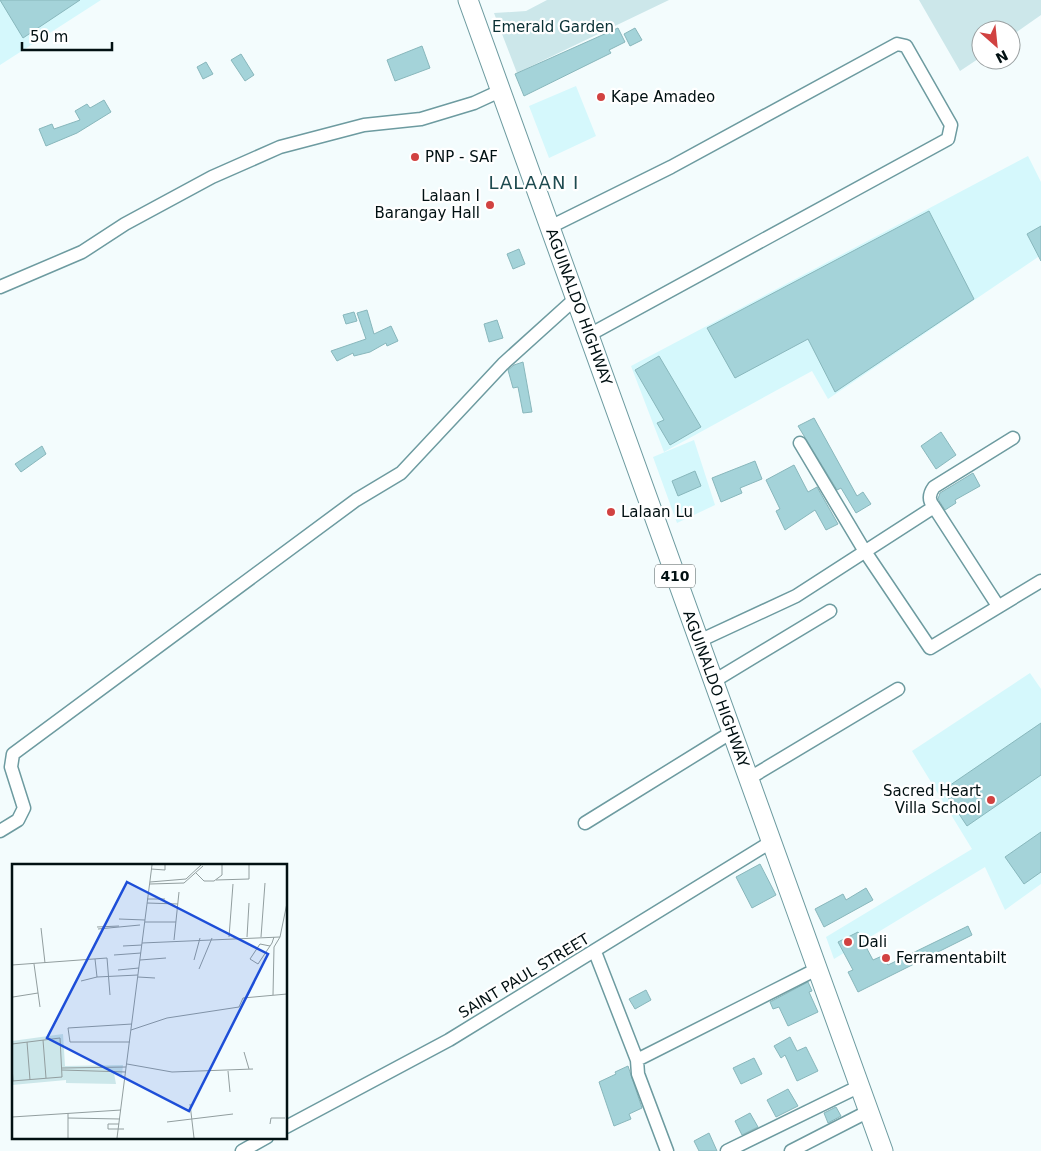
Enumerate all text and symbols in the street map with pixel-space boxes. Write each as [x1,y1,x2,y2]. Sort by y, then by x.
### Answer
park label: Emerald Garden [492,18,614,36]
scale bar [22,20,112,52]
north arrow [971,20,1021,70]
text: 50 m [30,28,68,46]
text: N [993,47,1011,66]
place label: Kape Amadeo [611,88,715,106]
marker: Kape Amadeo [595,91,607,103]
place label: PNP - SAF [425,148,498,166]
marker: PNP - SAF [409,151,421,163]
district label: LALAAN I [489,172,579,193]
place label: Lalaan I Barangay Hall [374,187,480,222]
marker: Lalaan I Barangay Hall [484,199,496,211]
street label: AGUINALDO HIGHWAY [542,226,616,389]
place label: Lalaan Lu [621,503,693,521]
marker: Lalaan Lu [605,506,617,518]
road number: 410 [655,564,695,588]
street label: AGUINALDO HIGHWAY [679,608,753,771]
place label: Sacred Heart Villa School [883,782,981,817]
marker: Sacred Heart Villa School [985,794,997,806]
inset map [12,864,288,1138]
street label: SAINT PAUL STREET [455,929,593,1022]
place label: Dali [858,933,887,951]
marker: Dali [842,936,854,948]
place label: Ferramentabilt [896,949,1007,967]
marker: Ferramentabilt [880,952,892,964]

